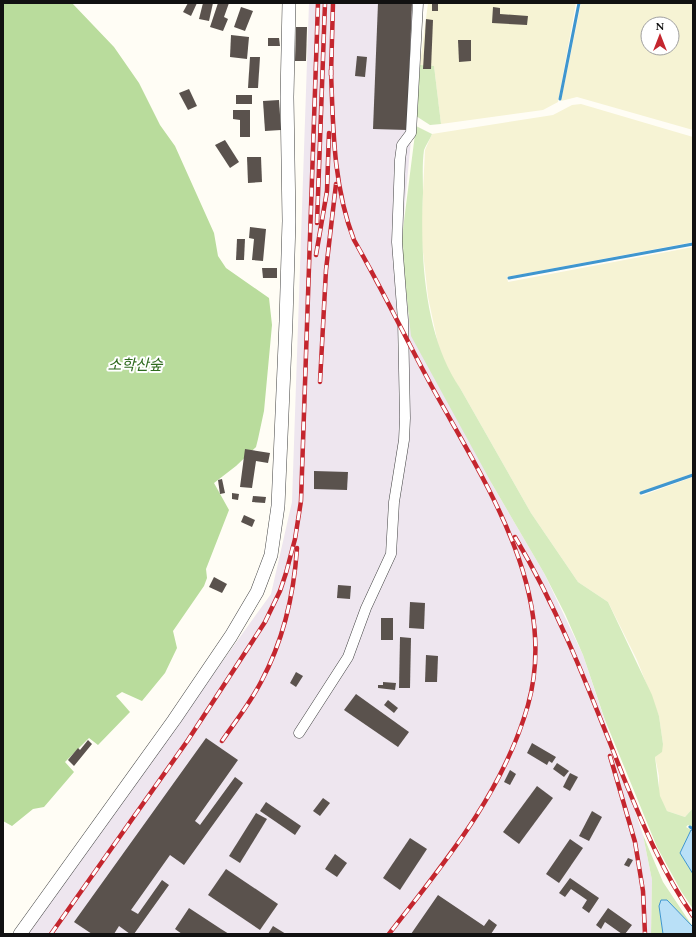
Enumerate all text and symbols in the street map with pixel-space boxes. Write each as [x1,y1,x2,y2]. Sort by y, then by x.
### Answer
north arrow [640,16,680,56]
text: N [656,18,665,35]
park label: 소학산숲 [107,354,164,377]

